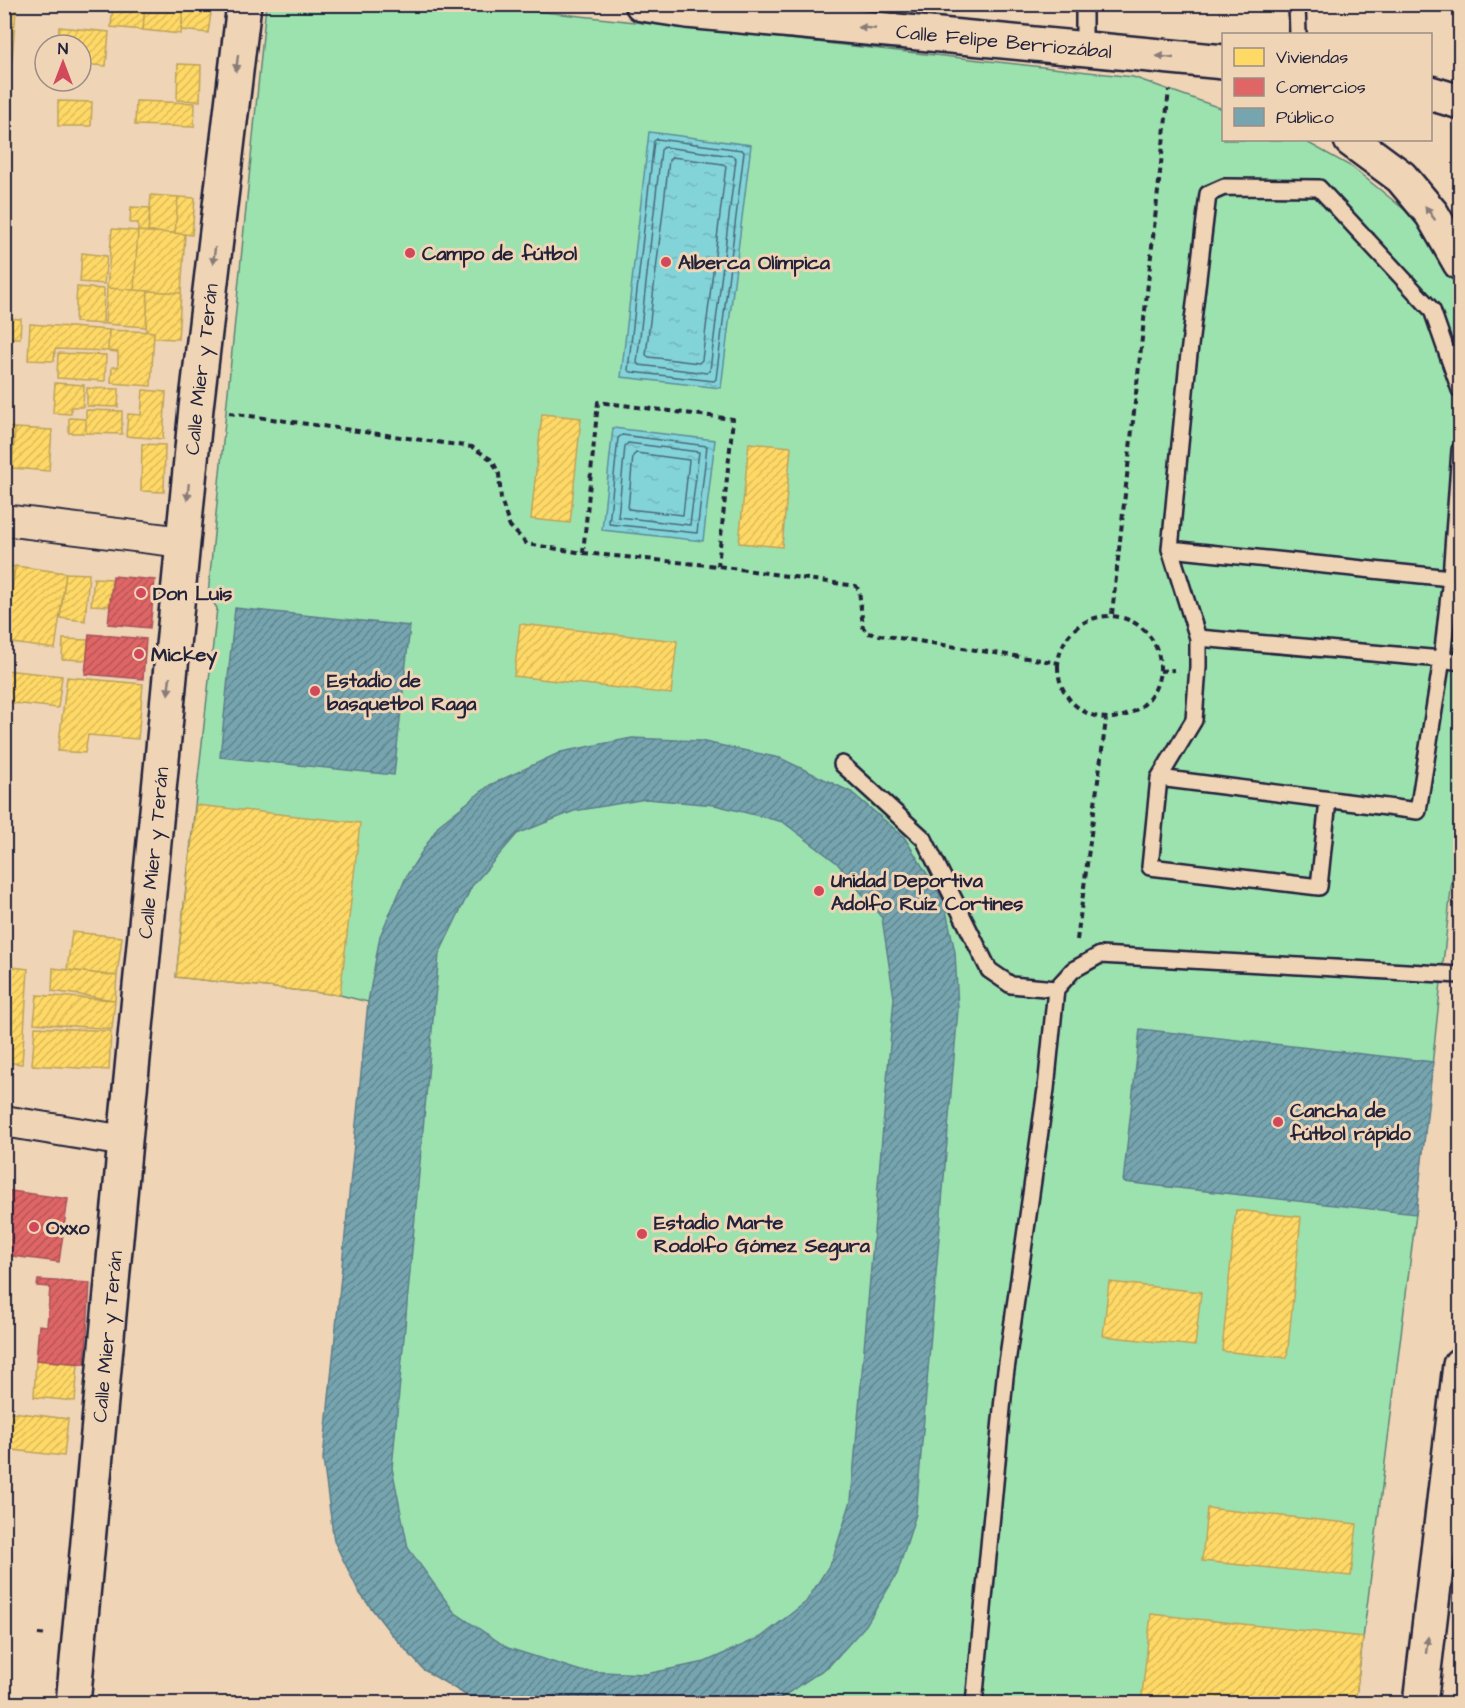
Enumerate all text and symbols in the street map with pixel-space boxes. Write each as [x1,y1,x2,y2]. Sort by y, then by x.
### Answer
street label: Calle Felipe Berriozábal [895,18,1113,66]
one-way arrow [857,23,876,33]
north arrow [33,33,93,93]
legend [1222,33,1432,141]
text: N [58,38,68,60]
text: Viviendas [1276,45,1348,70]
one-way arrow [1156,52,1175,62]
one-way arrow [233,53,242,72]
text: Comercios [1276,75,1366,100]
text: Público [1276,105,1334,130]
one-way arrow [1424,205,1436,221]
place label: Campo de fútbol [422,240,577,268]
marker: Campo de fútbol [403,246,417,260]
one-way arrow [209,247,219,266]
place label: Alberca Olímpica [678,249,831,277]
marker: Alberca Olímpica [659,255,673,269]
street label: Calle Mier y Terán [179,282,226,456]
one-way arrow [183,482,193,501]
place label: Don Luis [153,580,232,608]
marker: Don Luis [134,586,148,600]
place label: Mickey [151,641,217,670]
marker: Mickey [132,647,146,661]
place label: Estadio de basquetbol Raga [327,667,477,719]
one-way arrow [164,676,174,695]
marker: Estadio de basquetbol Raga [308,684,322,698]
street label: Calle Mier y Terán [132,766,176,940]
place label: Unidad Deportiva Adolfo Ruíz Cortines [831,867,1023,918]
marker: Unidad Deportiva Adolfo Ruíz Cortines [812,884,826,898]
place label: Cancha de fútbol rápido [1289,1097,1411,1148]
marker: Cancha de fútbol rápido [1271,1115,1285,1129]
place label: Estadio Marte Rodolfo Gómez Segura [654,1209,871,1261]
place label: Oxxo [46,1214,90,1242]
marker: Oxxo [27,1220,41,1234]
marker: Estadio Marte Rodolfo Gómez Segura [635,1227,649,1241]
street label: Calle Mier y Terán [86,1249,130,1424]
one-way arrow [1422,1636,1432,1655]

